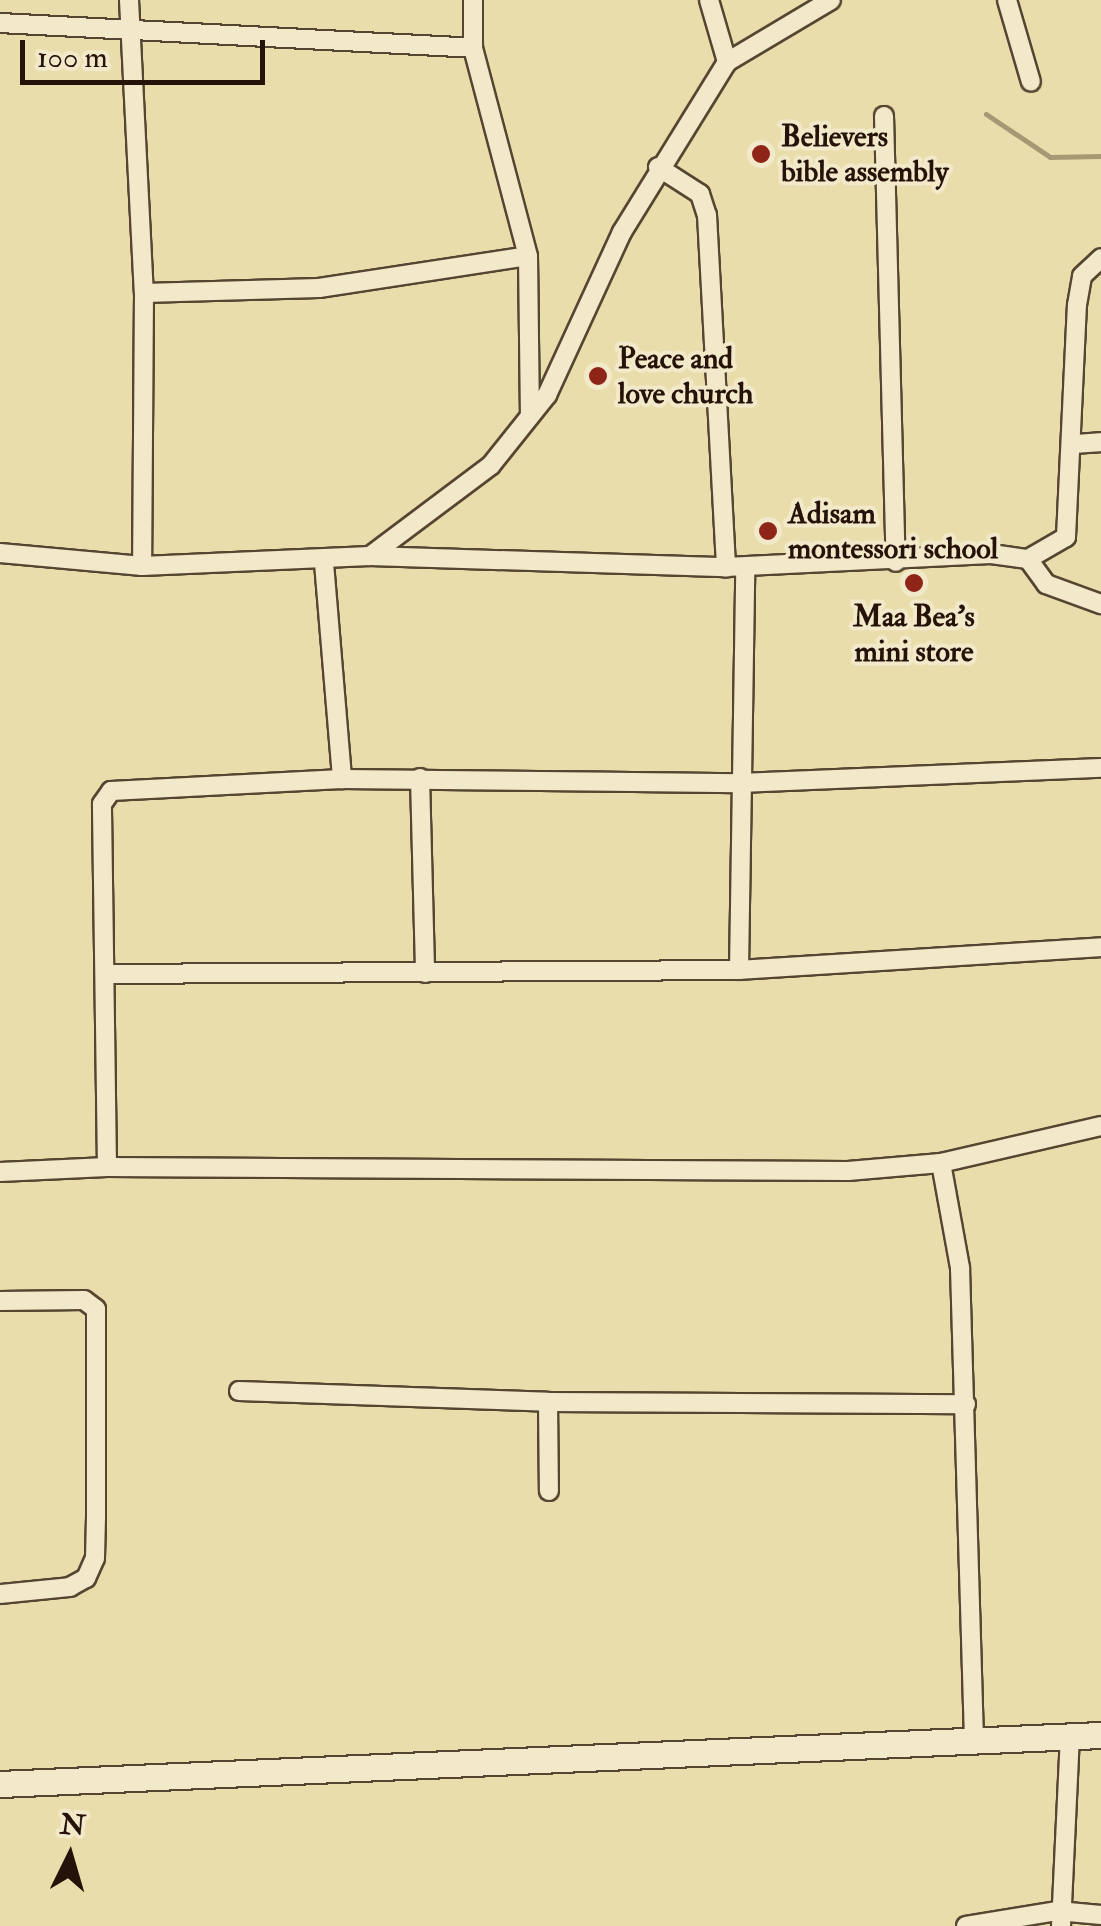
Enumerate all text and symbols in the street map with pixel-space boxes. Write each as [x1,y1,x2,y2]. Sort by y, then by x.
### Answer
scale bar [25,20,270,82]
text: 100 m [37,39,108,76]
place label: Believers bible assembly [781,119,948,190]
marker: Believers bible assembly [750,143,772,165]
place label: Peace and love church [618,341,753,412]
marker: Peace and love church [587,365,609,387]
place label: Adisam montessori school [788,496,998,566]
marker: Adisam montessori school [757,520,779,542]
marker: Maa Bea's mini store [903,572,925,594]
place label: Maa Bea's mini store [853,599,975,670]
north arrow [20,1806,120,1906]
text: N [59,1807,87,1844]

